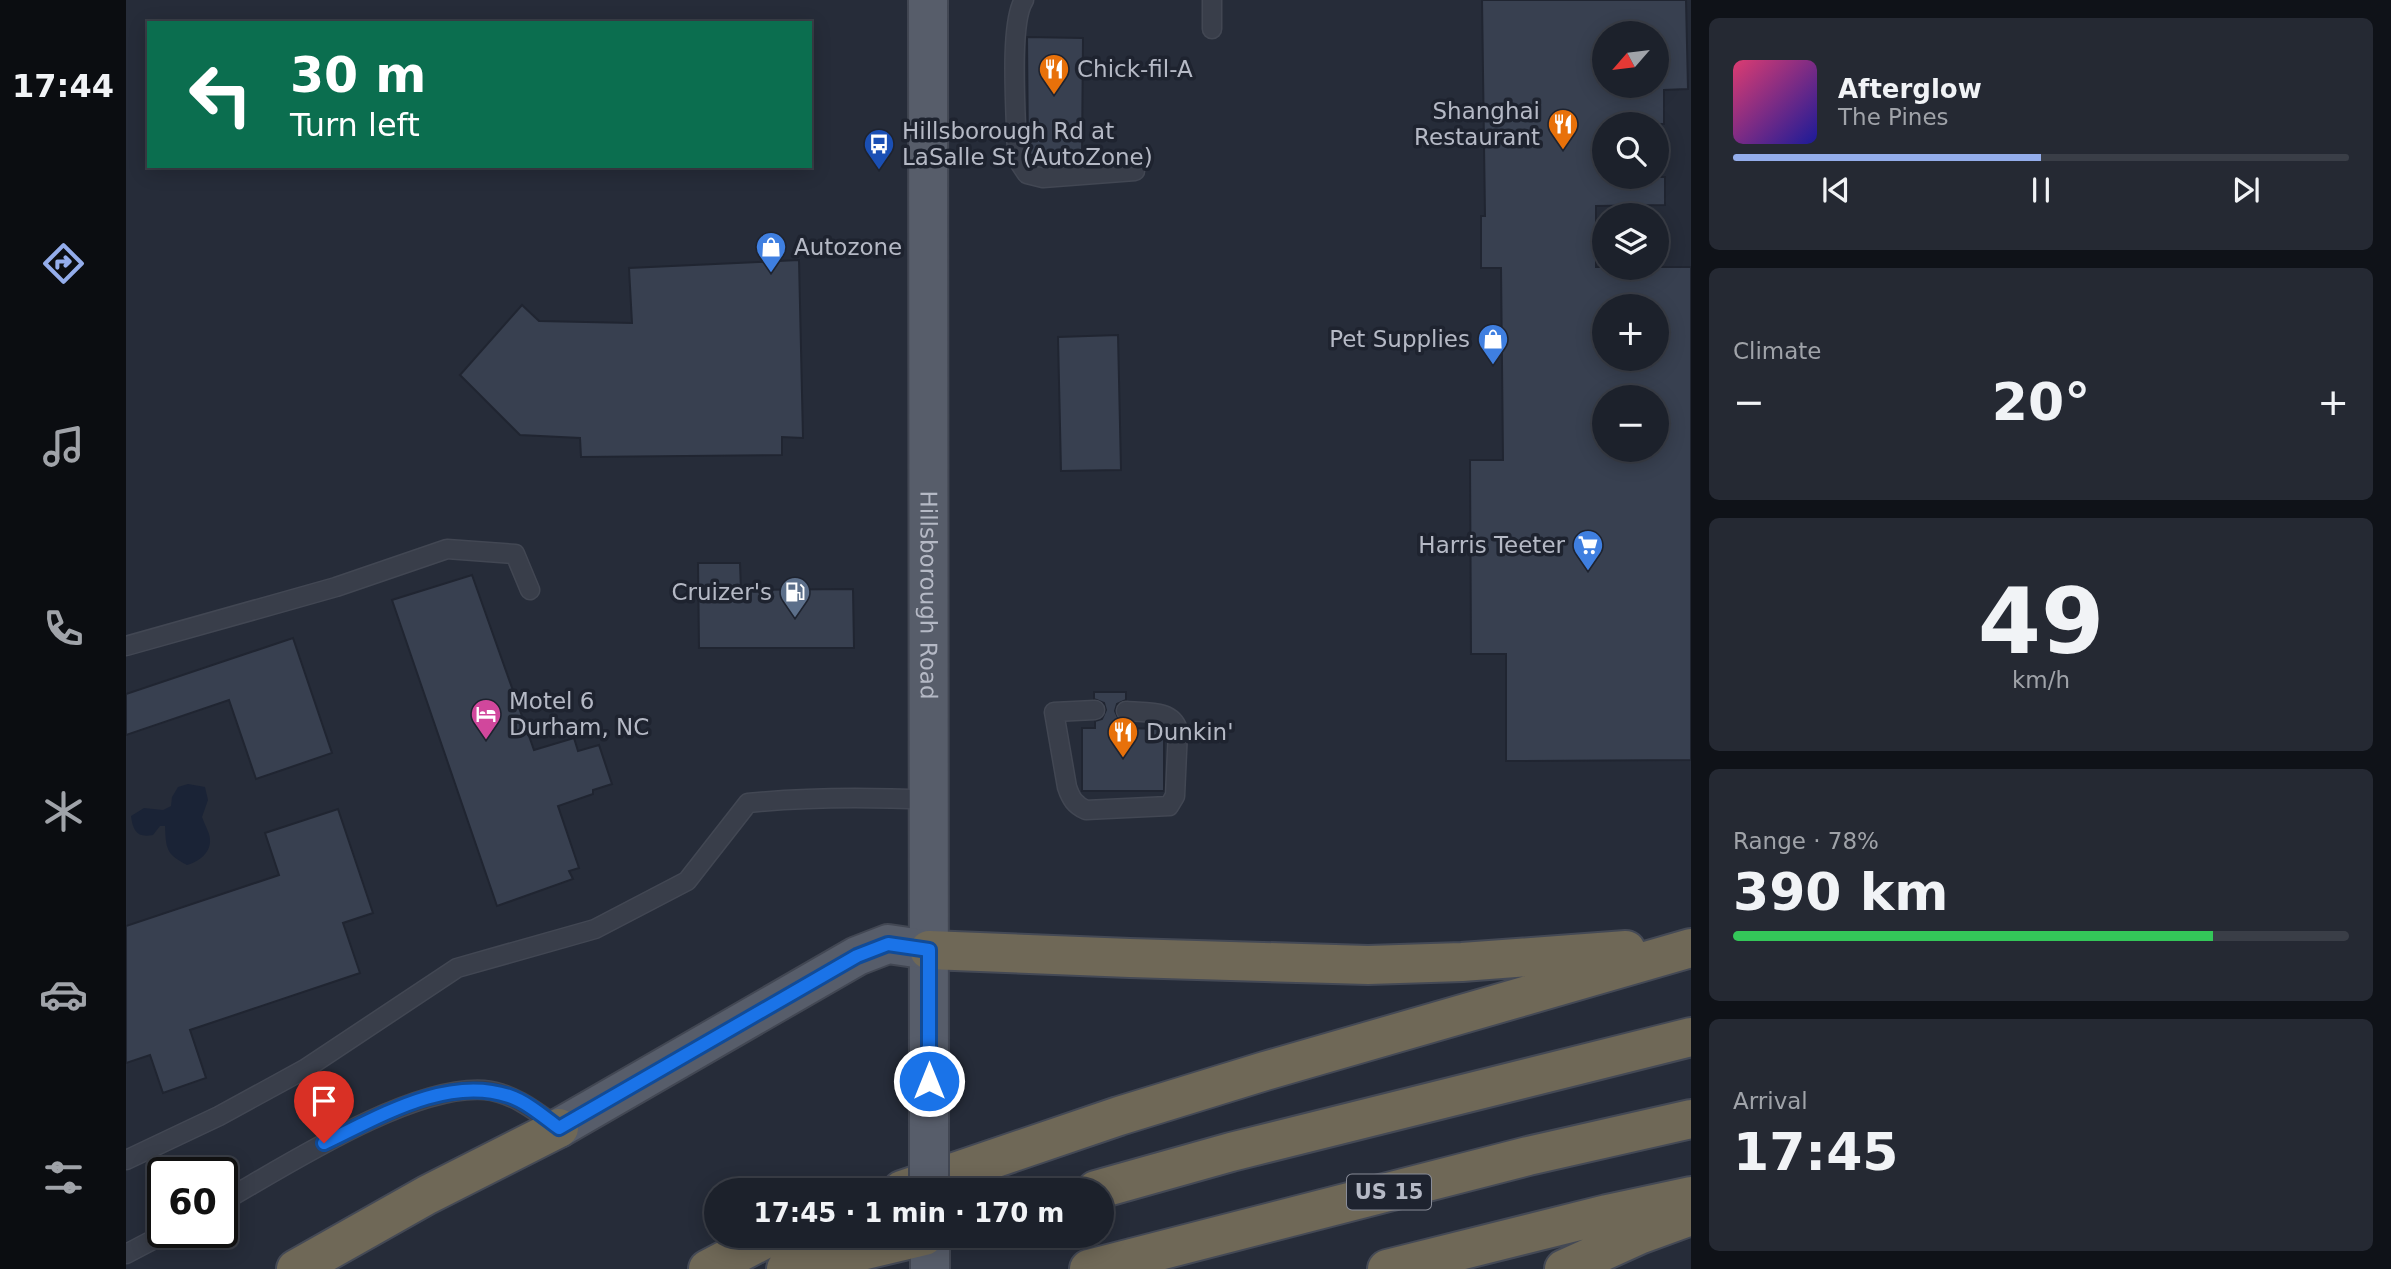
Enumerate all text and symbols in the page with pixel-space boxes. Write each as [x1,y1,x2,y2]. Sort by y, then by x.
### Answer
north arrow [1592,21,1670,98]
map controls [1592,21,1669,462]
text: 30 m [290,47,426,104]
icon: left [175,49,266,140]
restaurant icon: Chick-fil-A [1037,52,1071,96]
place label: Chick-fil-A [1077,56,1193,82]
text: 17:44 [12,67,114,105]
text: Afterglow [1838,74,1982,104]
place label: Shanghai Restaurant [1414,98,1540,150]
text: The Pines [1838,104,1949,130]
text: Turn left [290,106,420,144]
restaurant icon: Shanghai Restaurant [1546,107,1580,151]
button: search [1592,112,1669,189]
place label: Hillsborough Rd at LaSalle St (AutoZone) [902,118,1153,170]
bus stop icon: Hillsborough Rd at LaSalle St (AutoZone) [862,127,896,171]
icon: previous [1817,171,1855,209]
icon: pause [2022,171,2060,209]
icon: next [2227,171,2265,209]
button: layers [1592,203,1669,280]
shop icon: Autozone [754,230,788,274]
place label: Autozone [794,234,902,260]
icon: directions [39,239,88,288]
button: + [1592,294,1669,371]
shop icon: Pet Supplies [1476,322,1510,366]
place label: Pet Supplies [1329,326,1470,352]
text: Climate [1733,338,1822,364]
text: 20° [1992,372,2090,432]
text: − [1733,380,1765,424]
text: + [2317,380,2349,424]
button: − [1592,385,1669,462]
icon: music [39,422,88,471]
street label: Hillsborough Road [915,490,942,700]
supermarket icon: Harris Teeter [1571,528,1605,572]
place label: Harris Teeter [1418,532,1566,558]
text: 49 [1978,569,2104,674]
fuel station icon: Cruizer's [778,575,812,619]
place label: Cruizer's [672,579,772,605]
icon: phone [39,604,88,653]
text: km/h [2012,667,2070,693]
place label: Motel 6 Durham, NC [509,688,649,740]
hotel icon: Motel 6 Durham, NC [469,697,503,741]
restaurant icon: Dunkin' [1106,715,1140,759]
place label: Dunkin' [1146,719,1233,745]
icon: climate [39,787,88,836]
text: Range · 78% [1733,828,1879,854]
text: 390 km [1733,862,1948,922]
icon: car [39,970,88,1019]
position arrow [892,1044,966,1118]
pin [294,1071,354,1143]
icon: arrive [305,1082,343,1120]
text: Arrival [1733,1088,1808,1114]
text: 17:45 [1733,1122,1899,1182]
icon: filters [39,1153,88,1202]
speed limit sign: 60 [147,1157,238,1248]
road number: US 15 [1347,1174,1431,1210]
text: 17:45 · 1 min · 170 m [754,1198,1064,1228]

